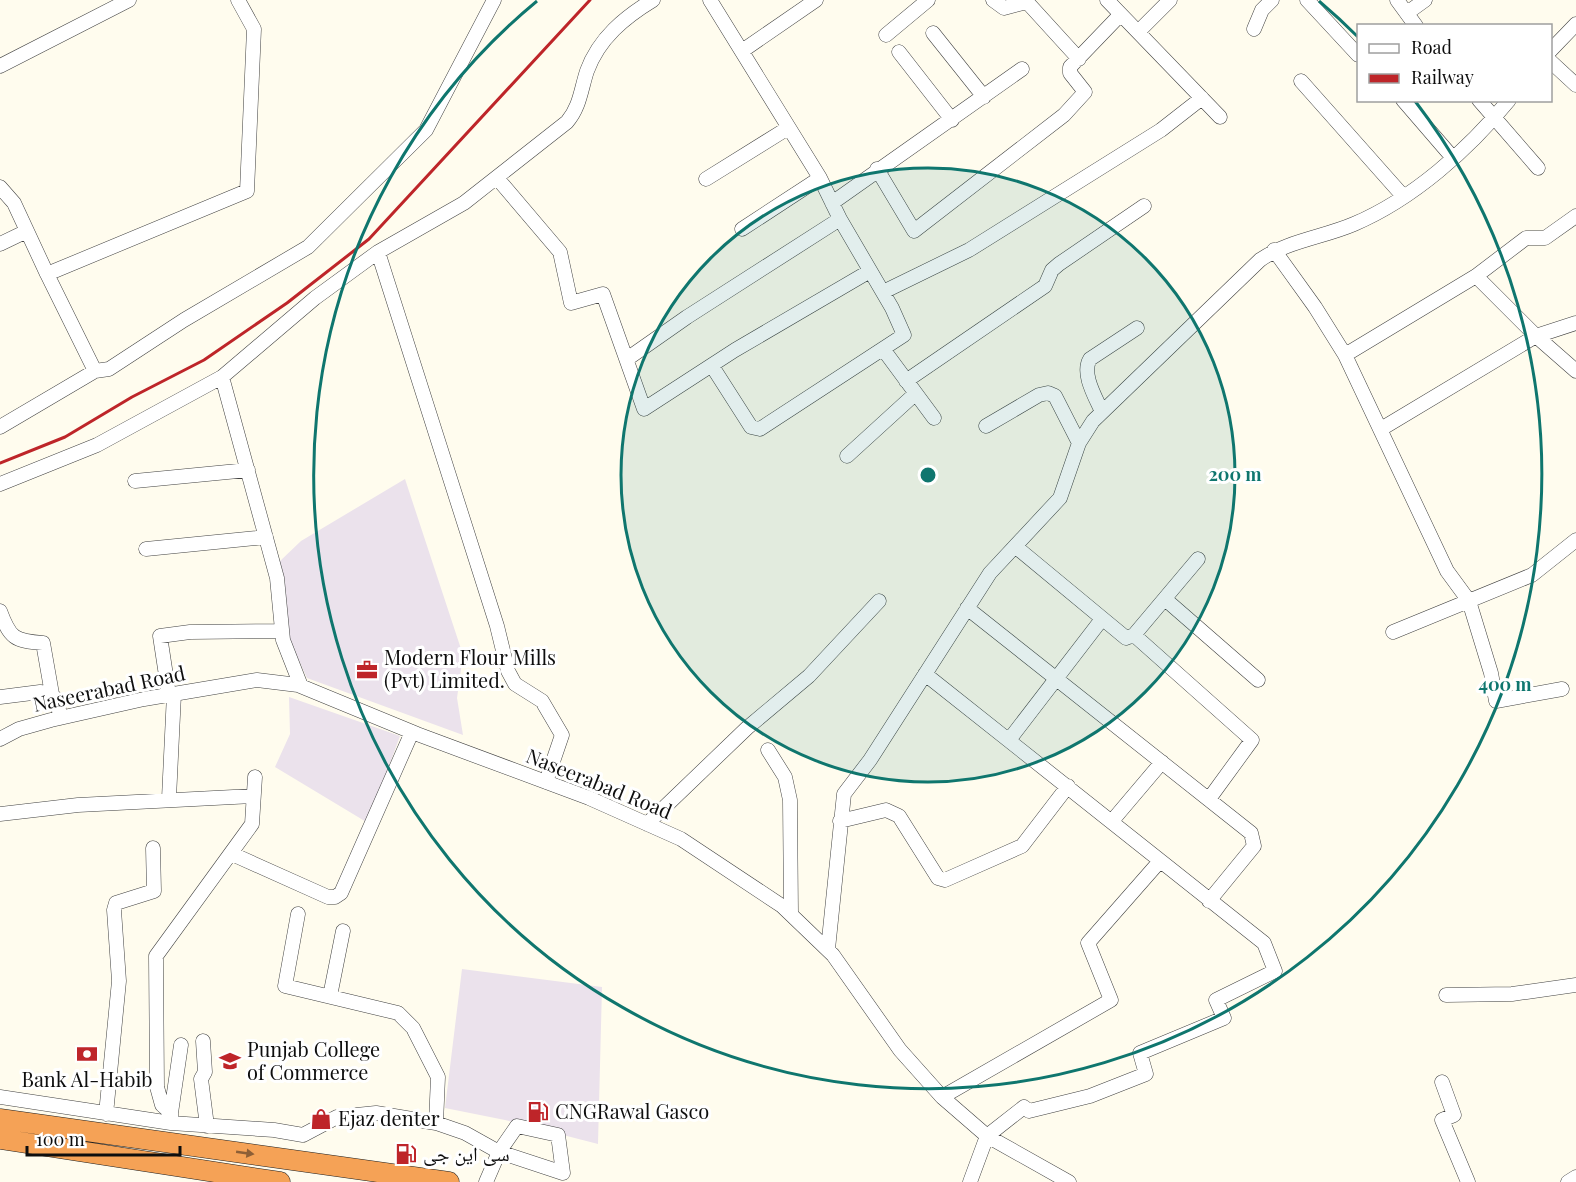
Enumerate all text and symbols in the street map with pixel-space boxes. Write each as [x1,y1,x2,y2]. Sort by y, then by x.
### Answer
legend [1357,24,1552,102]
text: Road [1411,35,1452,59]
text: Railway [1411,65,1474,89]
text: 200 m [1208,462,1262,486]
centre of rings [918,465,938,485]
place label: Modern Flour Mills (Pvt) Limited. [384,643,556,693]
street label: Naseerabad Road [30,658,188,717]
office icon: Modern Flour Mills (Pvt) Limited. [355,658,379,682]
text: 400 m [1478,672,1532,696]
street label: Naseerabad Road [523,741,677,824]
place label: Punjab College of Commerce [247,1035,380,1085]
bank icon: Bank Al-Habib [75,1042,99,1066]
school or university icon: Punjab College of Commerce [218,1049,242,1073]
place label: Bank Al-Habib [21,1065,153,1092]
place label: CNGRawal Gasco [555,1097,709,1124]
fuel station icon: CNGRawal Gasco [526,1100,550,1124]
place label: Ejaz denter [338,1104,440,1131]
shop icon: Ejaz denter [309,1107,333,1131]
scale bar [27,1119,180,1157]
text: 100 m [36,1127,85,1151]
place label: سی این جی [423,1139,510,1166]
fuel station icon: سی این جی [394,1142,418,1166]
one-way arrow [236,1148,255,1157]

